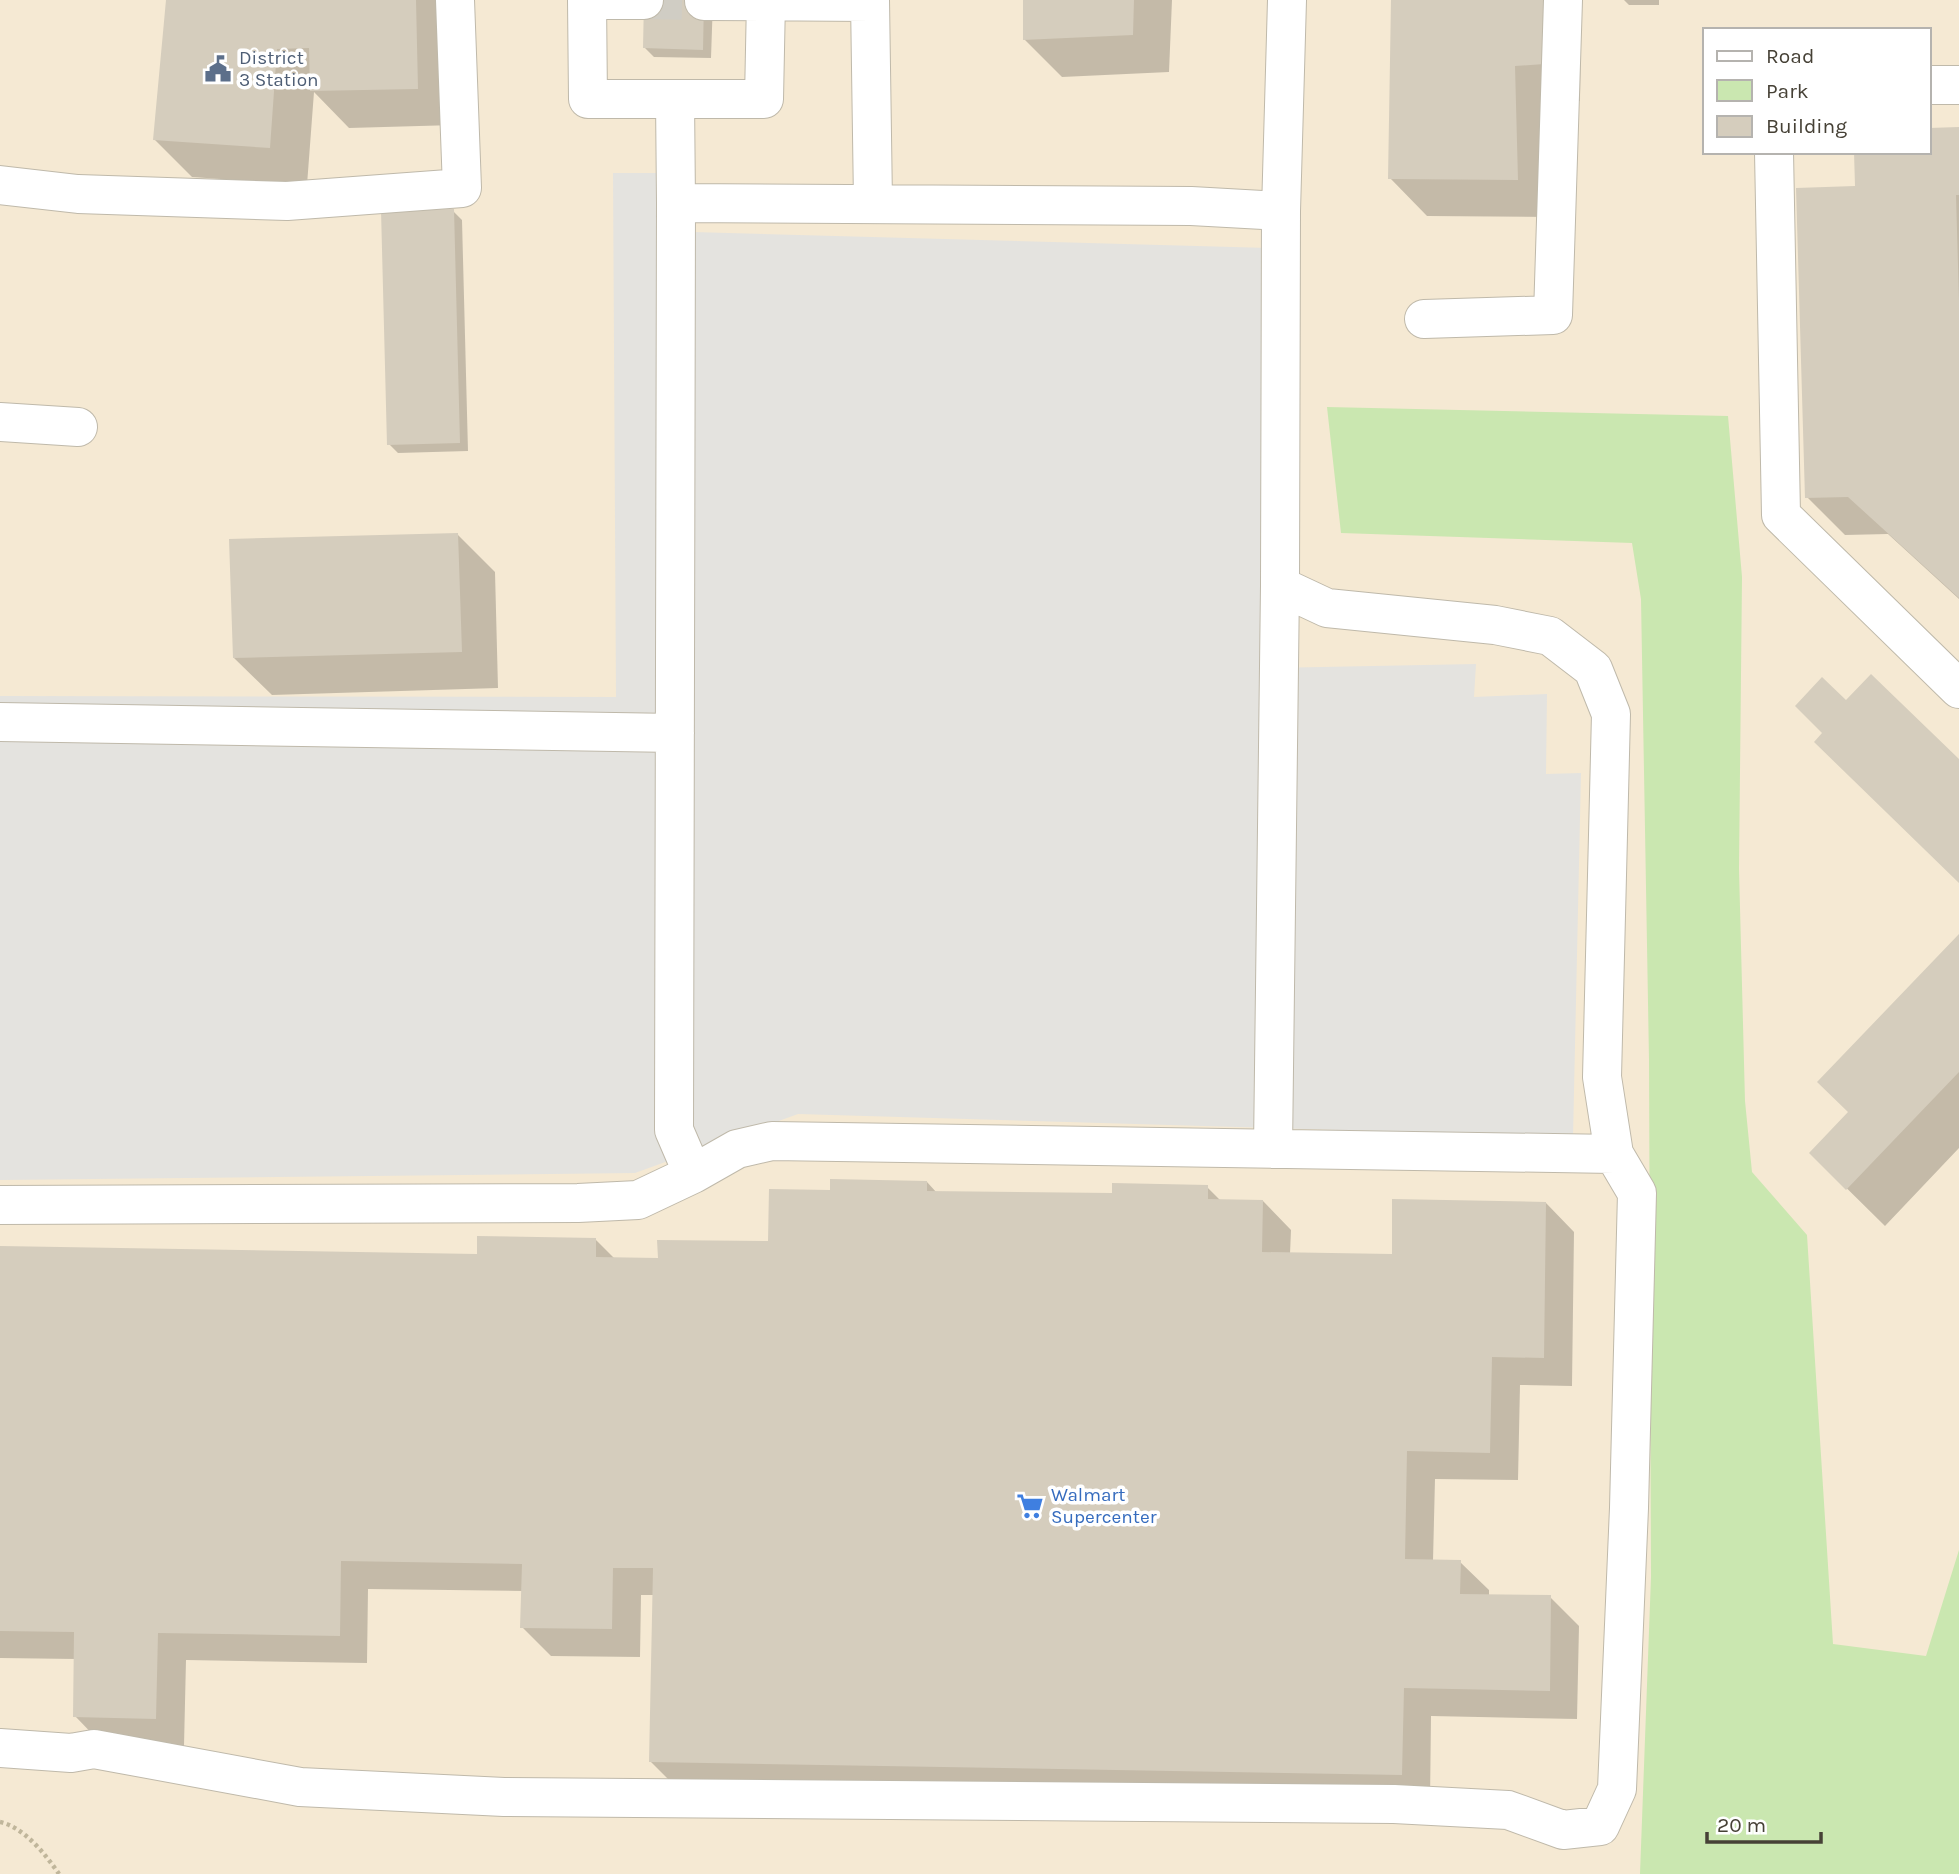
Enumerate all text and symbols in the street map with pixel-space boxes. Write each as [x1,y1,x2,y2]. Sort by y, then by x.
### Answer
legend [1703,28,1931,154]
text: Road [1766,44,1814,68]
place label: District 3 Station [239,47,318,91]
public building icon: District 3 Station [203,54,233,84]
text: Park [1766,79,1809,103]
text: Building [1766,114,1847,138]
place label: Walmart Supercenter [1051,1484,1157,1528]
supermarket icon: Walmart Supercenter [1015,1491,1045,1521]
scale bar [1707,1800,1821,1844]
text: 20 m [1717,1813,1766,1837]

